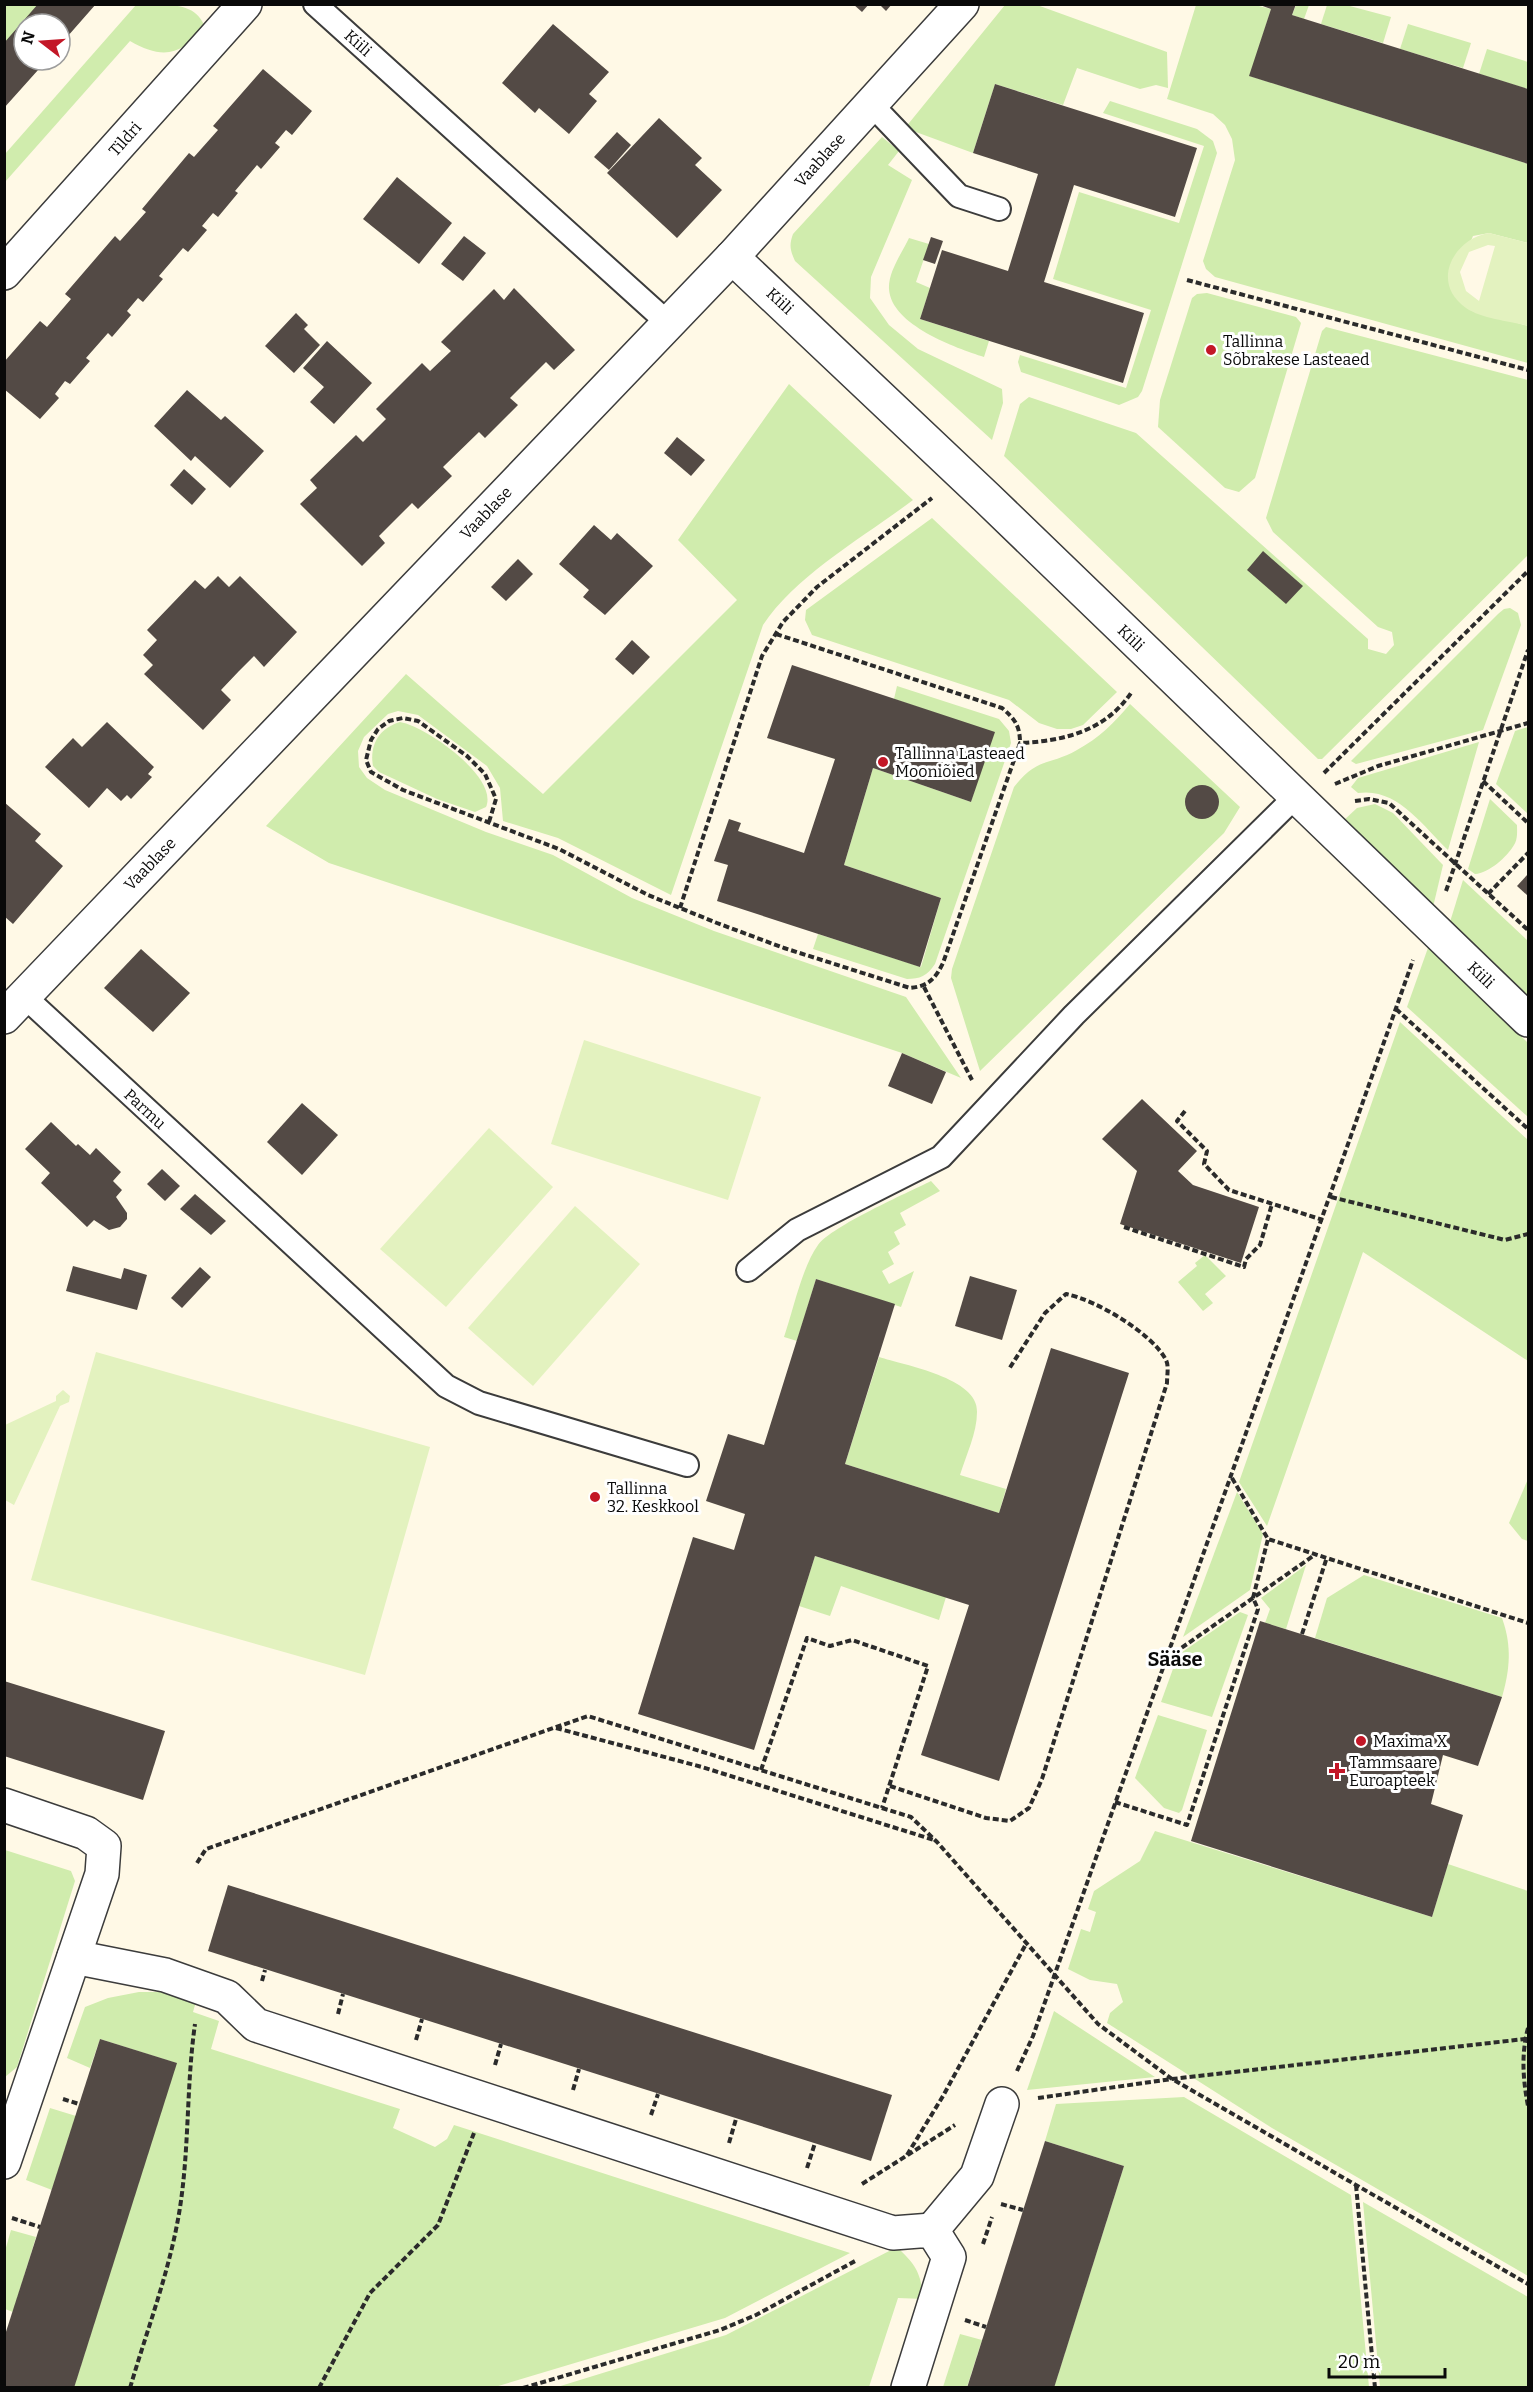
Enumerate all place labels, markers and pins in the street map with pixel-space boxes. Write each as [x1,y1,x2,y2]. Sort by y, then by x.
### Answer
place label: Tallinna Sõbrakese Lasteaed [1223,332,1370,369]
marker: Tallinna Sõbrakese Lasteaed [1204,343,1218,357]
place label: Tallinna Lasteaed Mooniõied [895,744,1025,781]
marker: Tallinna Lasteaed Mooniõied [876,755,890,769]
place label: Tallinna 32. Keskkool [607,1479,699,1516]
marker: Tallinna 32. Keskkool [588,1490,602,1504]
place label: Maxima X [1373,1732,1447,1751]
marker: Maxima X [1354,1734,1368,1748]
place label: Tammsaare Euroapteek [1349,1753,1437,1790]
marker: Tammsaare Euroapteek [1330,1764,1344,1778]

